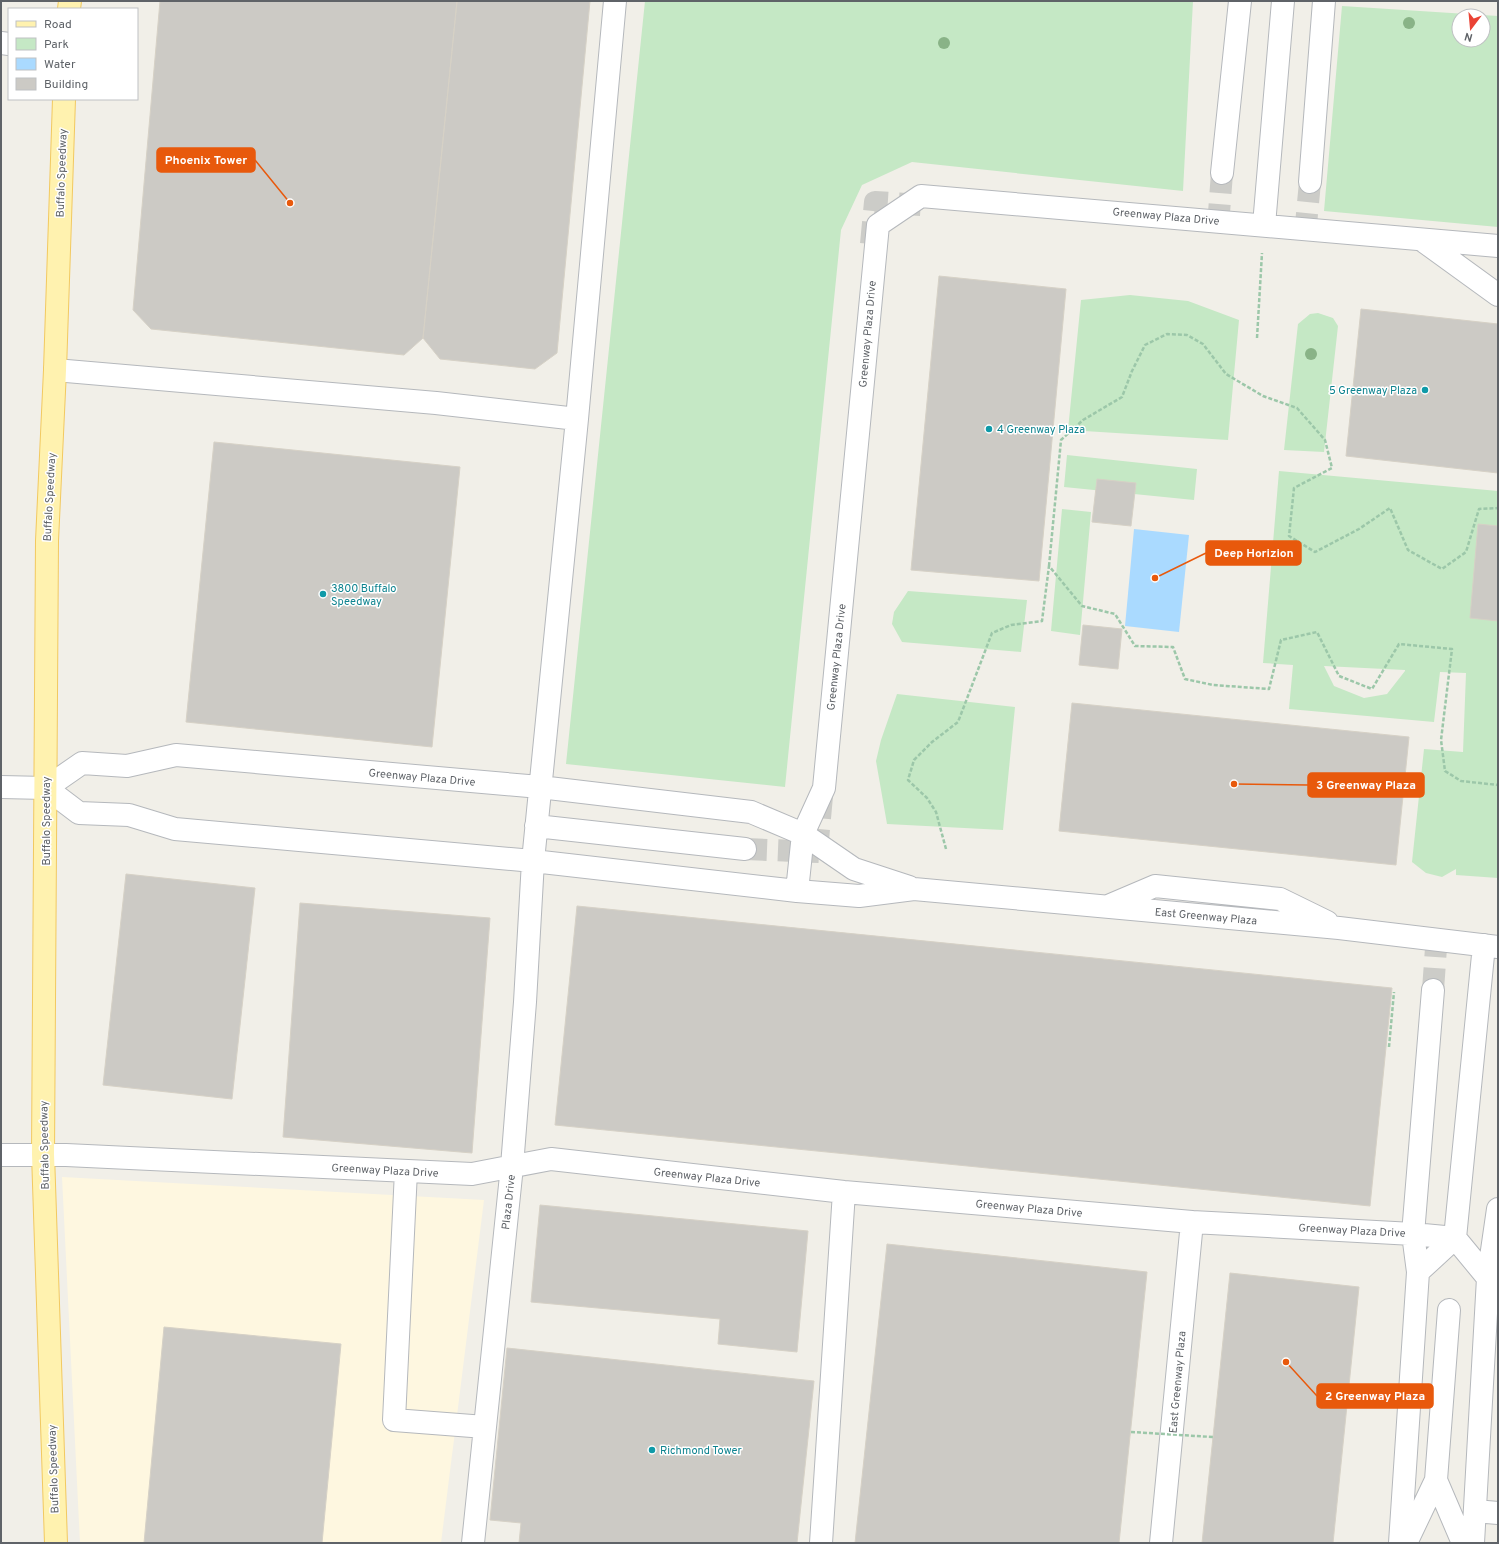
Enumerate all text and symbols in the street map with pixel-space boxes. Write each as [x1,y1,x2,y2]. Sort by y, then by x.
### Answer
legend [8,8,138,100]
north arrow [1451,8,1491,48]
text: Road [44,17,72,33]
text: N [1463,29,1474,44]
text: Park [44,37,69,53]
text: Water [44,57,76,73]
text: Building [44,77,88,93]
street label: Buffalo Speedway [53,128,71,218]
callout: Phoenix Tower [157,148,255,172]
text: Phoenix Tower [165,153,247,169]
street label: Greenway Plaza Drive [1112,205,1220,229]
street label: Greenway Plaza Drive [856,280,880,388]
place label: 5 Greenway Plaza [1329,384,1417,398]
marker: 5 Greenway Plaza [1420,385,1430,395]
place label: 4 Greenway Plaza [997,423,1085,437]
marker: 4 Greenway Plaza [984,424,994,434]
street label: Buffalo Speedway [41,452,59,542]
callout: Deep Horizion [1206,541,1301,565]
text: Deep Horizion [1214,546,1294,562]
place label: 3800 Buffalo Speedway [331,582,396,609]
marker: 3800 Buffalo Speedway [318,589,328,599]
street label: Greenway Plaza Drive [824,603,850,711]
street label: Greenway Plaza Drive [368,766,476,790]
callout: 3 Greenway Plaza [1308,773,1424,797]
street label: Buffalo Speedway [40,776,54,865]
text: 3 Greenway Plaza [1316,778,1416,794]
street label: East Greenway Plaza [1154,906,1258,928]
street label: Buffalo Speedway [37,1100,53,1190]
street label: Greenway Plaza Drive [331,1161,439,1181]
street label: Greenway Plaza Drive [653,1165,761,1191]
street label: Plaza Drive [499,1174,519,1230]
street label: Greenway Plaza Drive [975,1197,1083,1221]
street label: Greenway Plaza Drive [1298,1221,1406,1241]
street label: East Greenway Plaza [1167,1330,1189,1434]
callout: 2 Greenway Plaza [1317,1384,1433,1408]
text: 2 Greenway Plaza [1325,1389,1425,1405]
street label: Buffalo Speedway [45,1424,63,1514]
place label: Richmond Tower [660,1444,742,1458]
marker: Richmond Tower [647,1445,657,1455]

